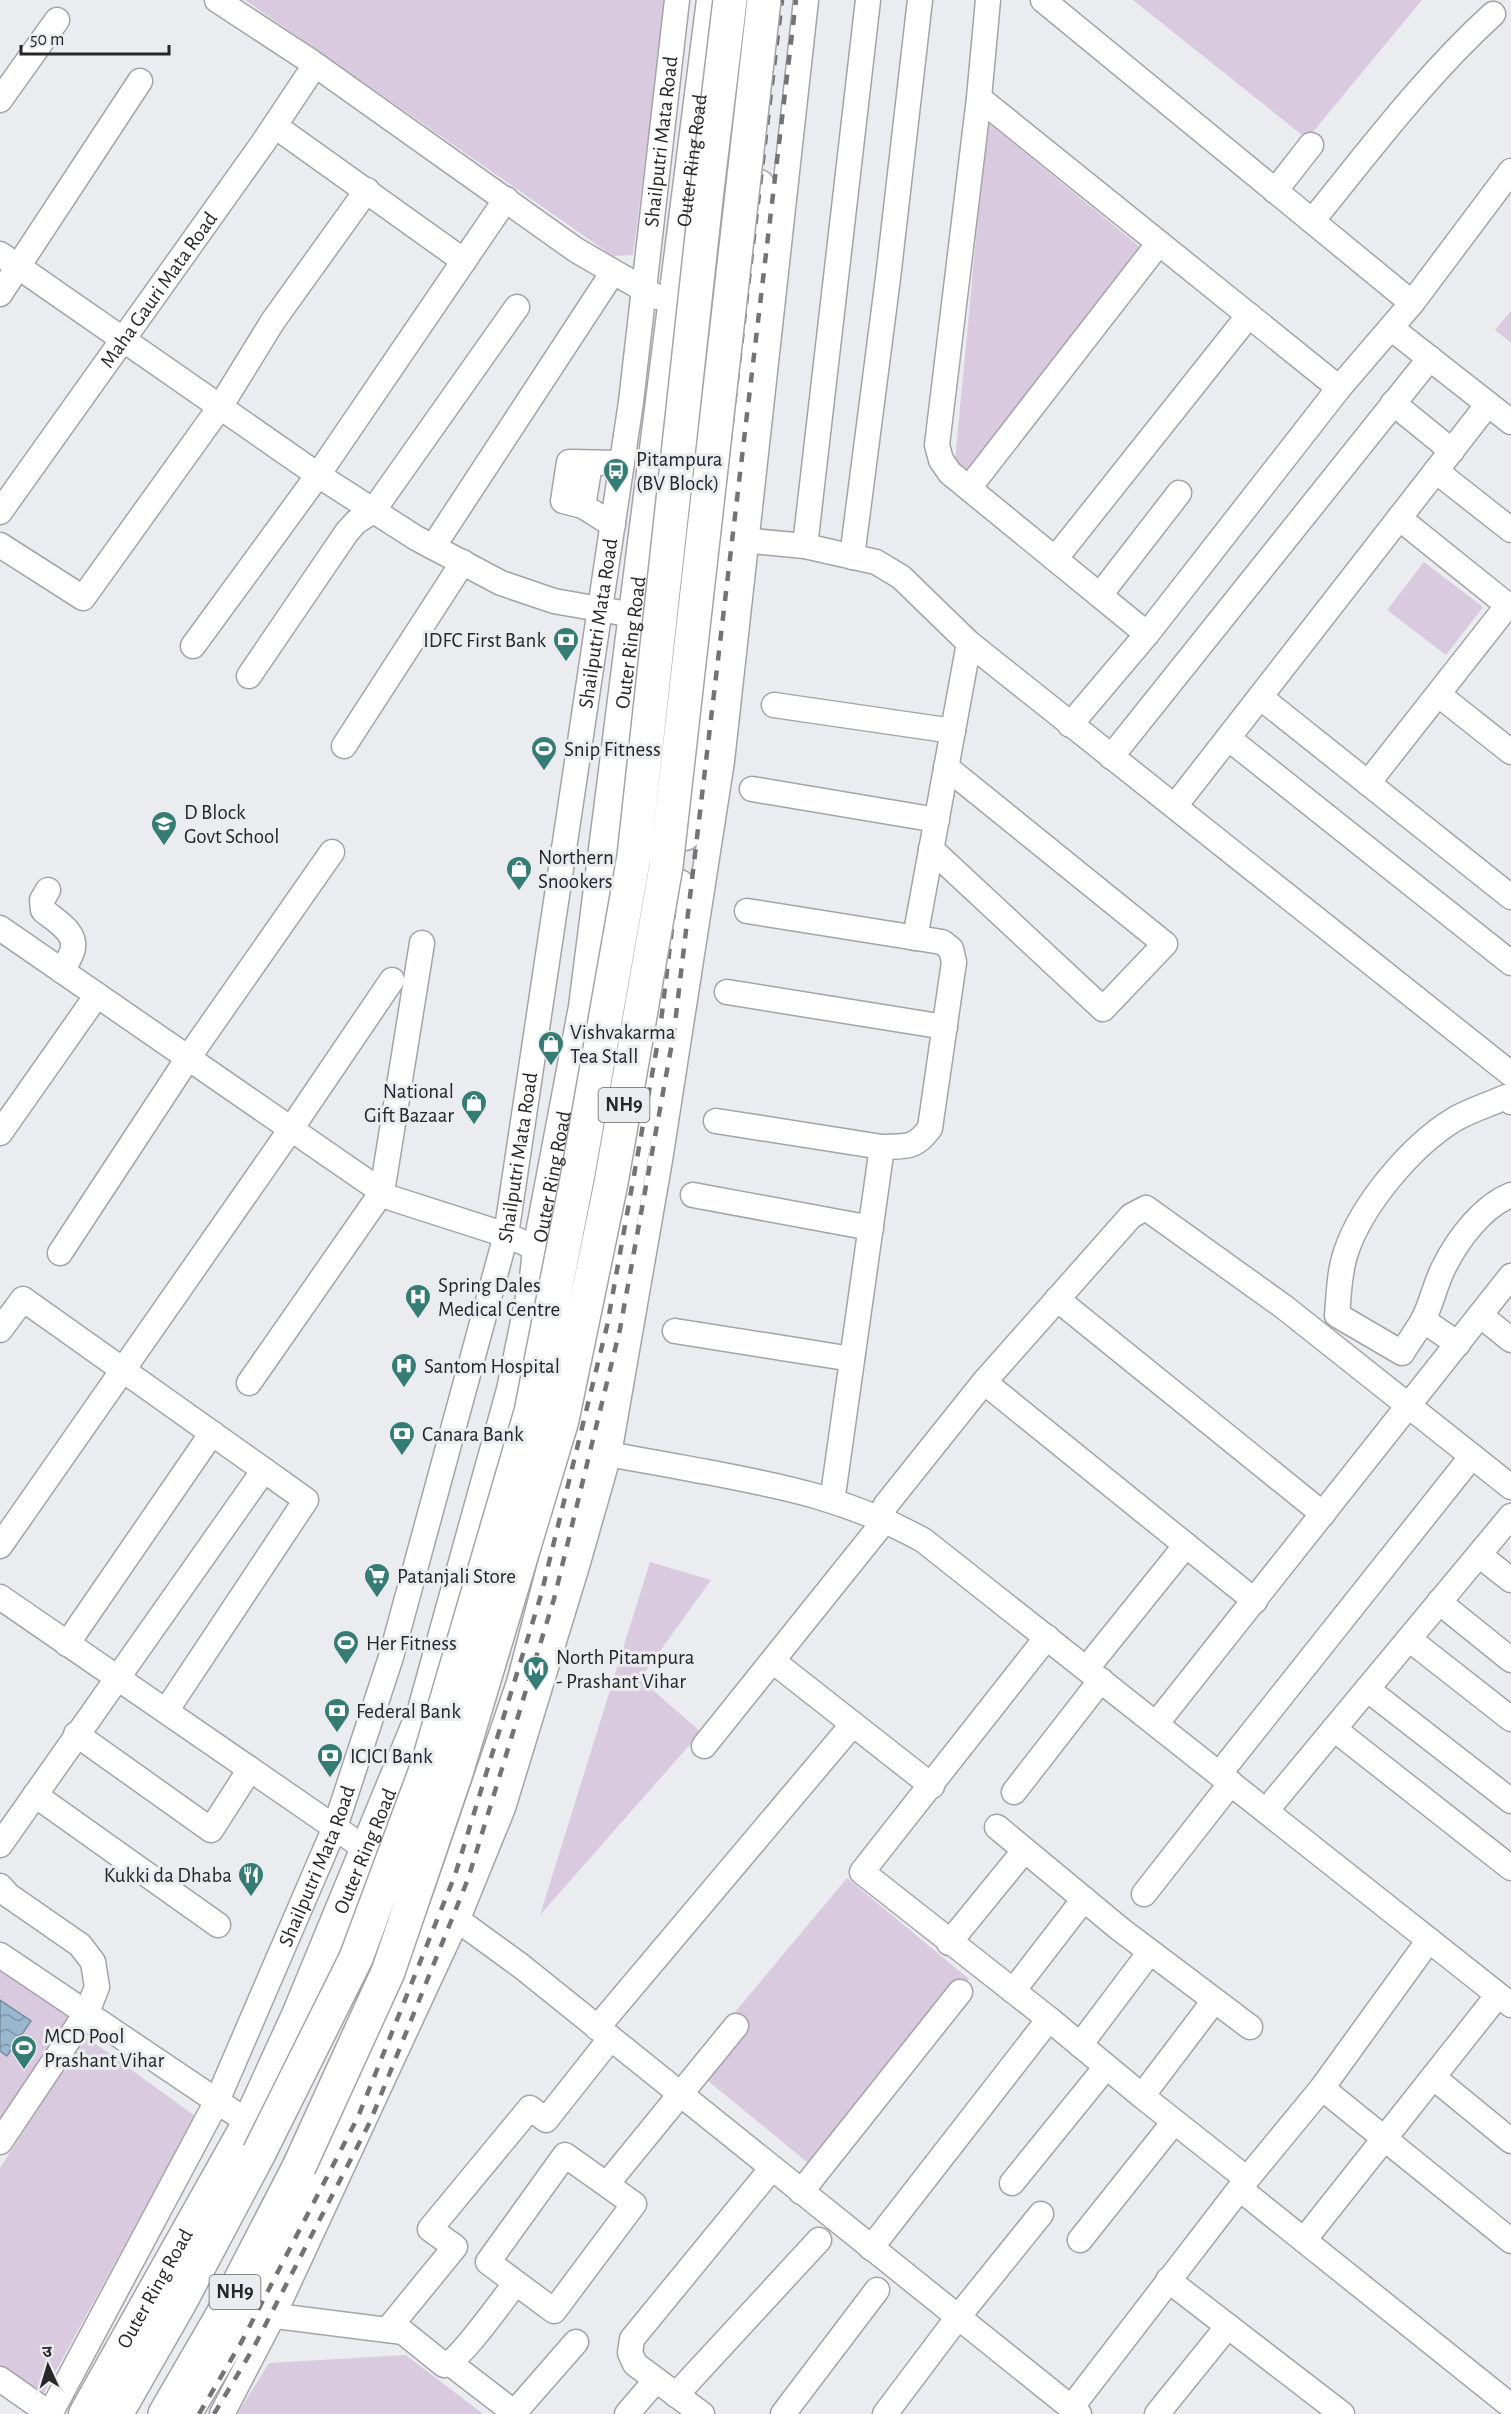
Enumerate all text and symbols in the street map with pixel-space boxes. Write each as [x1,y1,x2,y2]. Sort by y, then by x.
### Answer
scale bar [21,18,170,56]
text: 50 m [30,31,64,49]
street label: Shailputri Mata Road [641,55,681,228]
street label: Outer Ring Road [673,93,710,228]
street label: Maha Gauri Mata Road [96,208,221,371]
place label: Pitampura (BV Block) [636,449,723,494]
bus stop icon: Pitampura (BV Block) [601,456,631,494]
street label: Shailputri Mata Road [575,537,621,710]
street label: Outer Ring Road [611,575,649,710]
bank icon: IDFC First Bank [551,625,581,663]
place label: IDFC First Bank [423,630,546,651]
sports icon: Snip Fitness [529,734,559,772]
place label: Snip Fitness [564,739,661,760]
place label: D Block Govt School [184,802,280,847]
school or university icon: D Block Govt School [149,809,179,847]
place label: Northern Snookers [538,847,614,892]
shop icon: Northern Snookers [504,854,534,892]
place label: Vishvakarma Tea Stall [570,1022,676,1067]
shop icon: Vishvakarma Tea Stall [536,1029,566,1067]
street label: Shailputri Mata Road [494,1071,541,1245]
place label: National Gift Bazaar [364,1081,454,1126]
shop icon: National Gift Bazaar [459,1088,489,1126]
road number: NH9 [598,1088,650,1122]
street label: Outer Ring Road [529,1109,575,1244]
place label: Spring Dales Medical Centre [438,1275,560,1320]
hospital icon: Spring Dales Medical Centre [403,1282,433,1320]
hospital icon: Santom Hospital [389,1351,419,1389]
place label: Santom Hospital [424,1356,560,1377]
bank icon: Canara Bank [387,1419,417,1457]
place label: Canara Bank [422,1424,524,1445]
supermarket icon: Patanjali Store [362,1561,392,1599]
place label: Patanjali Store [397,1566,516,1587]
sports icon: Her Fitness [331,1628,361,1666]
place label: Her Fitness [366,1633,457,1654]
place label: North Pitampura - Prashant Vihar [556,1647,695,1692]
metro station icon: North Pitampura - Prashant Vihar [521,1654,551,1692]
bank icon: Federal Bank [322,1696,352,1734]
place label: Federal Bank [356,1701,461,1722]
bank icon: ICICI Bank [315,1741,345,1779]
place label: ICICI Bank [350,1746,433,1767]
street label: Shailputri Mata Road [274,1783,358,1950]
street label: Outer Ring Road [330,1785,400,1917]
restaurant icon: Kukki da Dhaba [236,1860,266,1898]
place label: Kukki da Dhaba [104,1865,232,1886]
place label: MCD Pool Prashant Vihar [44,2026,164,2071]
sports icon: MCD Pool Prashant Vihar [9,2033,39,2071]
street label: Outer Ring Road [113,2225,196,2352]
road number: NH9 [210,2275,260,2309]
north arrow [18,2336,78,2396]
text: उ [42,2344,53,2360]

